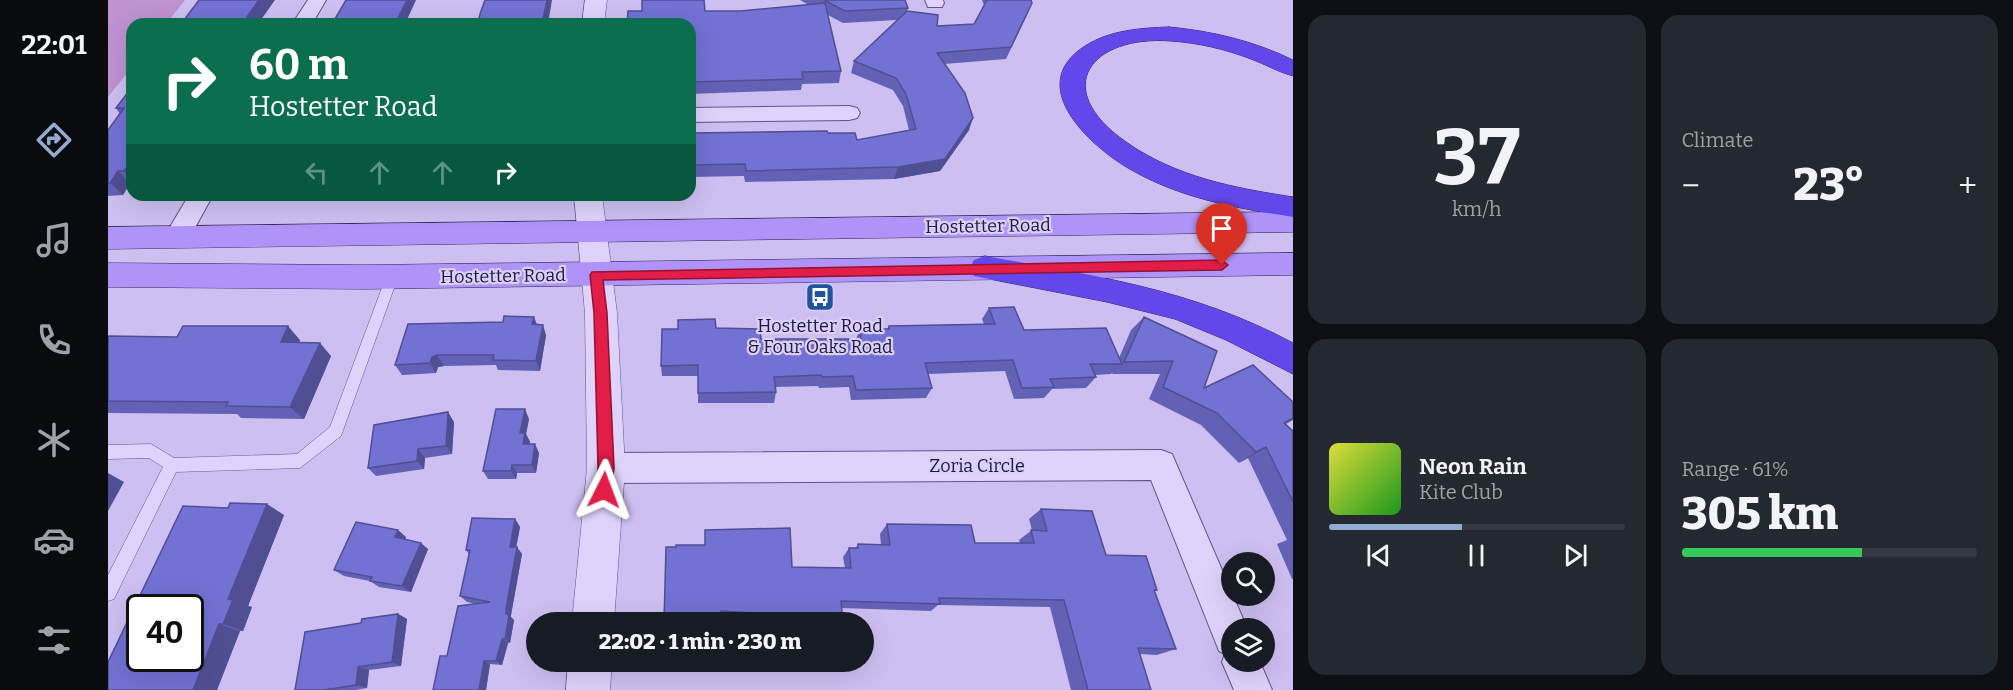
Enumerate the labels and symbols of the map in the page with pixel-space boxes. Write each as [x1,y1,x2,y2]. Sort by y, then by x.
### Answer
pin [1196,203,1247,265]
street label: Hostetter Road [925,214,1051,238]
street label: Hostetter Road [440,264,566,288]
bus stop icon: Hostetter Road & Four Oaks Road [804,281,836,313]
place label: Hostetter Road & Four Oaks Road [747,315,893,358]
street label: Zoria Circle [929,455,1025,477]
position arrow [572,458,636,522]
speed limit sign: 40 [126,594,204,672]

